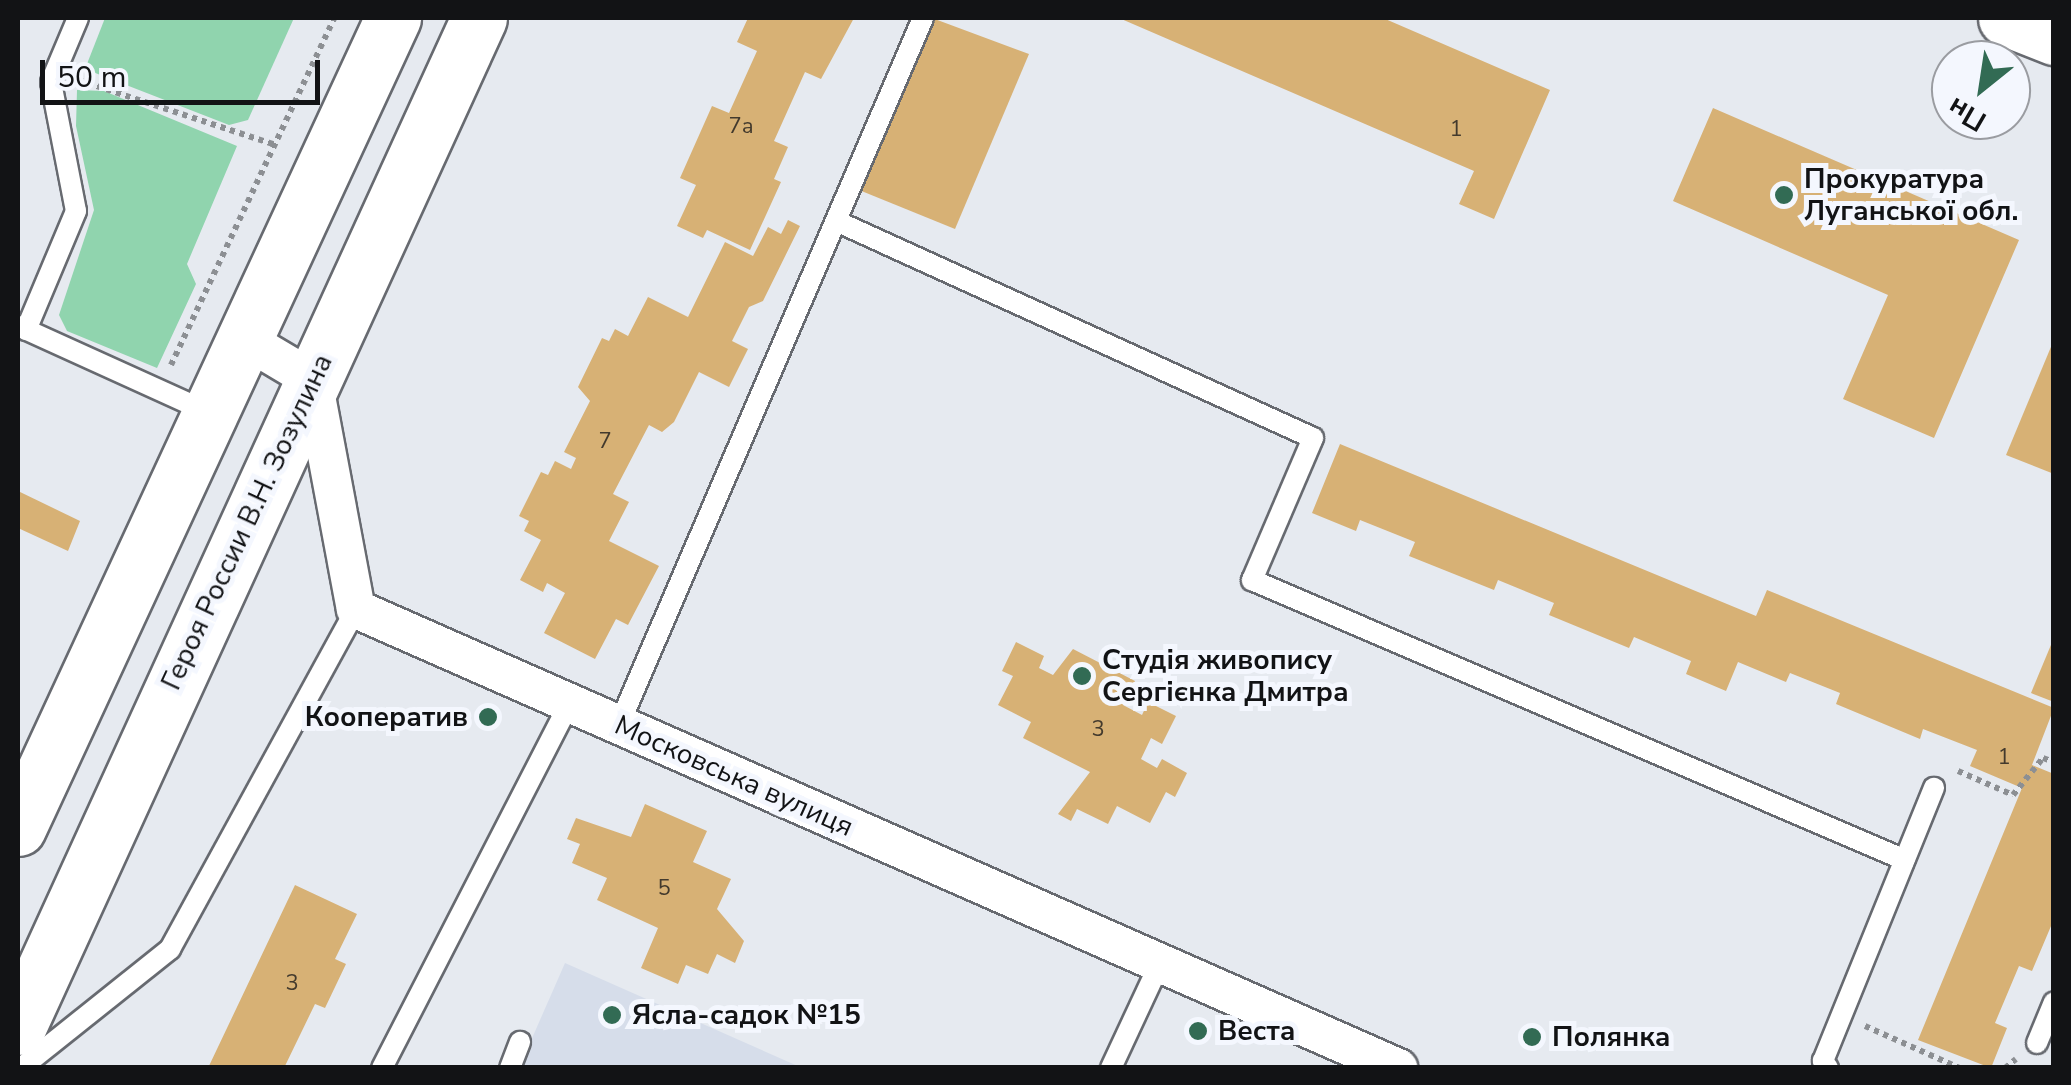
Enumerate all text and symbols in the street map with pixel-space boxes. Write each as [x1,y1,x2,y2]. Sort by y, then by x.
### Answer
scale bar [45,40,325,102]
north arrow [1931,40,2031,140]
text: 50 m [57,57,126,98]
text: Пн [1941,88,1993,140]
house number: 7а [728,114,754,140]
house number: 1 [1449,117,1463,143]
place label: Прокуратура Луганської обл. [1804,162,2018,228]
marker: Прокуратура Луганської обл. [1773,184,1795,206]
street label: Героя России В.Н. Зозулина [154,349,340,695]
house number: 7 [598,429,612,455]
place label: Студія живопису Сергієнка Дмитра [1102,643,1349,709]
marker: Студія живопису Сергієнка Дмитра [1071,665,1093,687]
place label: Кооператив [305,700,468,734]
marker: Кооператив [477,706,499,728]
street label: Московська вулиця [609,708,859,844]
house number: 3 [1091,717,1105,743]
house number: 1 [1997,745,2011,771]
house number: 5 [657,876,671,902]
house number: 3 [285,971,299,997]
place label: Ясла-садок №15 [632,998,861,1032]
marker: Ясла-садок №15 [601,1004,623,1026]
place label: Веста [1218,1014,1295,1048]
marker: Веста [1187,1020,1209,1042]
place label: Полянка [1552,1020,1671,1054]
marker: Полянка [1521,1026,1543,1048]

